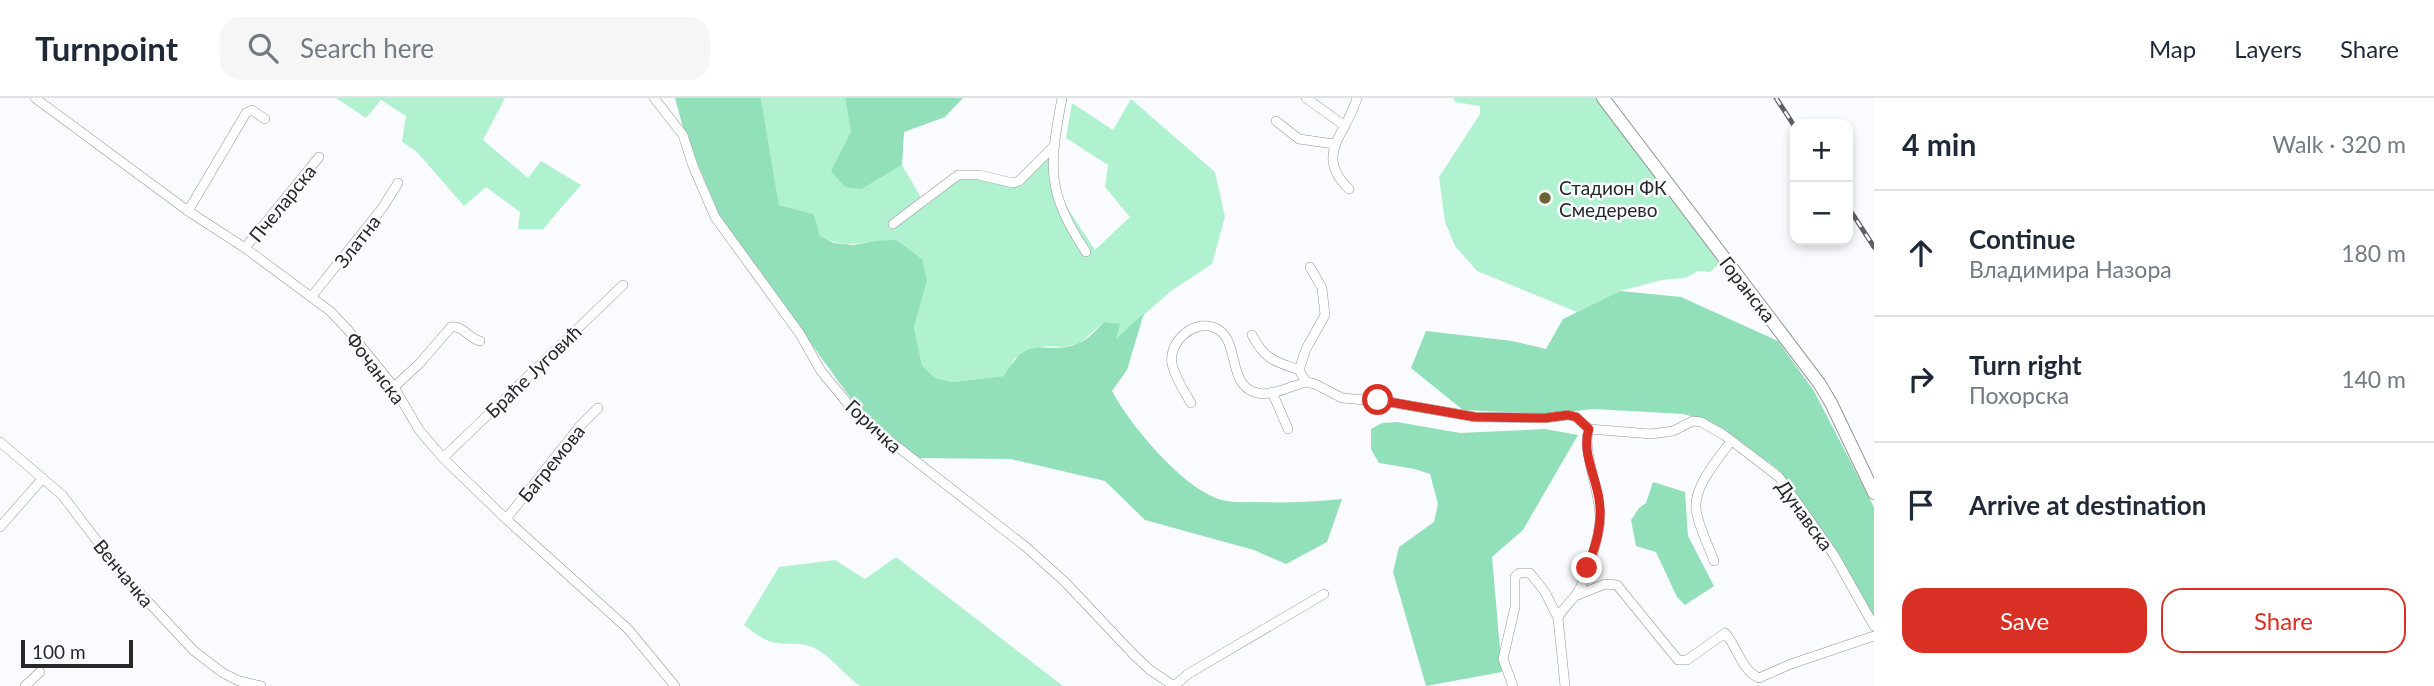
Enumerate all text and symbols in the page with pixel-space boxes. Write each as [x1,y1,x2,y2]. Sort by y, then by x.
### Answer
search box [220,17,710,80]
text: Turnpoint [35,28,178,68]
icon: search [244,29,282,67]
text: Search here [300,32,434,64]
text: Map [2149,34,2196,63]
text: Layers [2234,34,2302,63]
text: Share [2340,34,2399,63]
map controls [1790,119,1853,245]
button: + [1790,119,1853,182]
text: 4 min [1902,126,1976,162]
text: Walk · 320 m [2272,130,2406,158]
street label: Пчеларска [244,160,320,246]
place label: Стадион ФК Смедерево [1559,176,1667,221]
button: − [1790,182,1853,245]
marker: Стадион ФК Смедерево [1537,190,1553,206]
street label: Златна [329,210,385,272]
text: Continue [1969,223,2075,255]
icon: ahead [1902,234,1940,272]
text: 180 m [2341,239,2406,267]
street label: Горанска [1715,252,1781,326]
text: Владимира Назора [1969,255,2172,283]
street label: Браће Југовић [480,320,586,422]
street label: Фочанска [342,328,410,408]
text: Turn right [1969,349,2082,381]
icon: right [1902,360,1940,398]
text: 140 m [2341,365,2406,393]
text: Похорска [1969,381,2069,409]
route start [1362,384,1393,415]
street label: Горичка [841,394,907,458]
street label: Багремова [513,420,589,506]
street label: Дунавска [1772,475,1838,555]
icon: arrive [1902,486,1940,524]
text: Arrive at destination [1969,489,2206,521]
street label: Венчачка [89,535,159,611]
route end [1571,552,1602,583]
button: Save [1902,588,2147,653]
button: Share [2161,588,2406,653]
scale bar [21,637,133,669]
text: 100 m [32,640,86,663]

